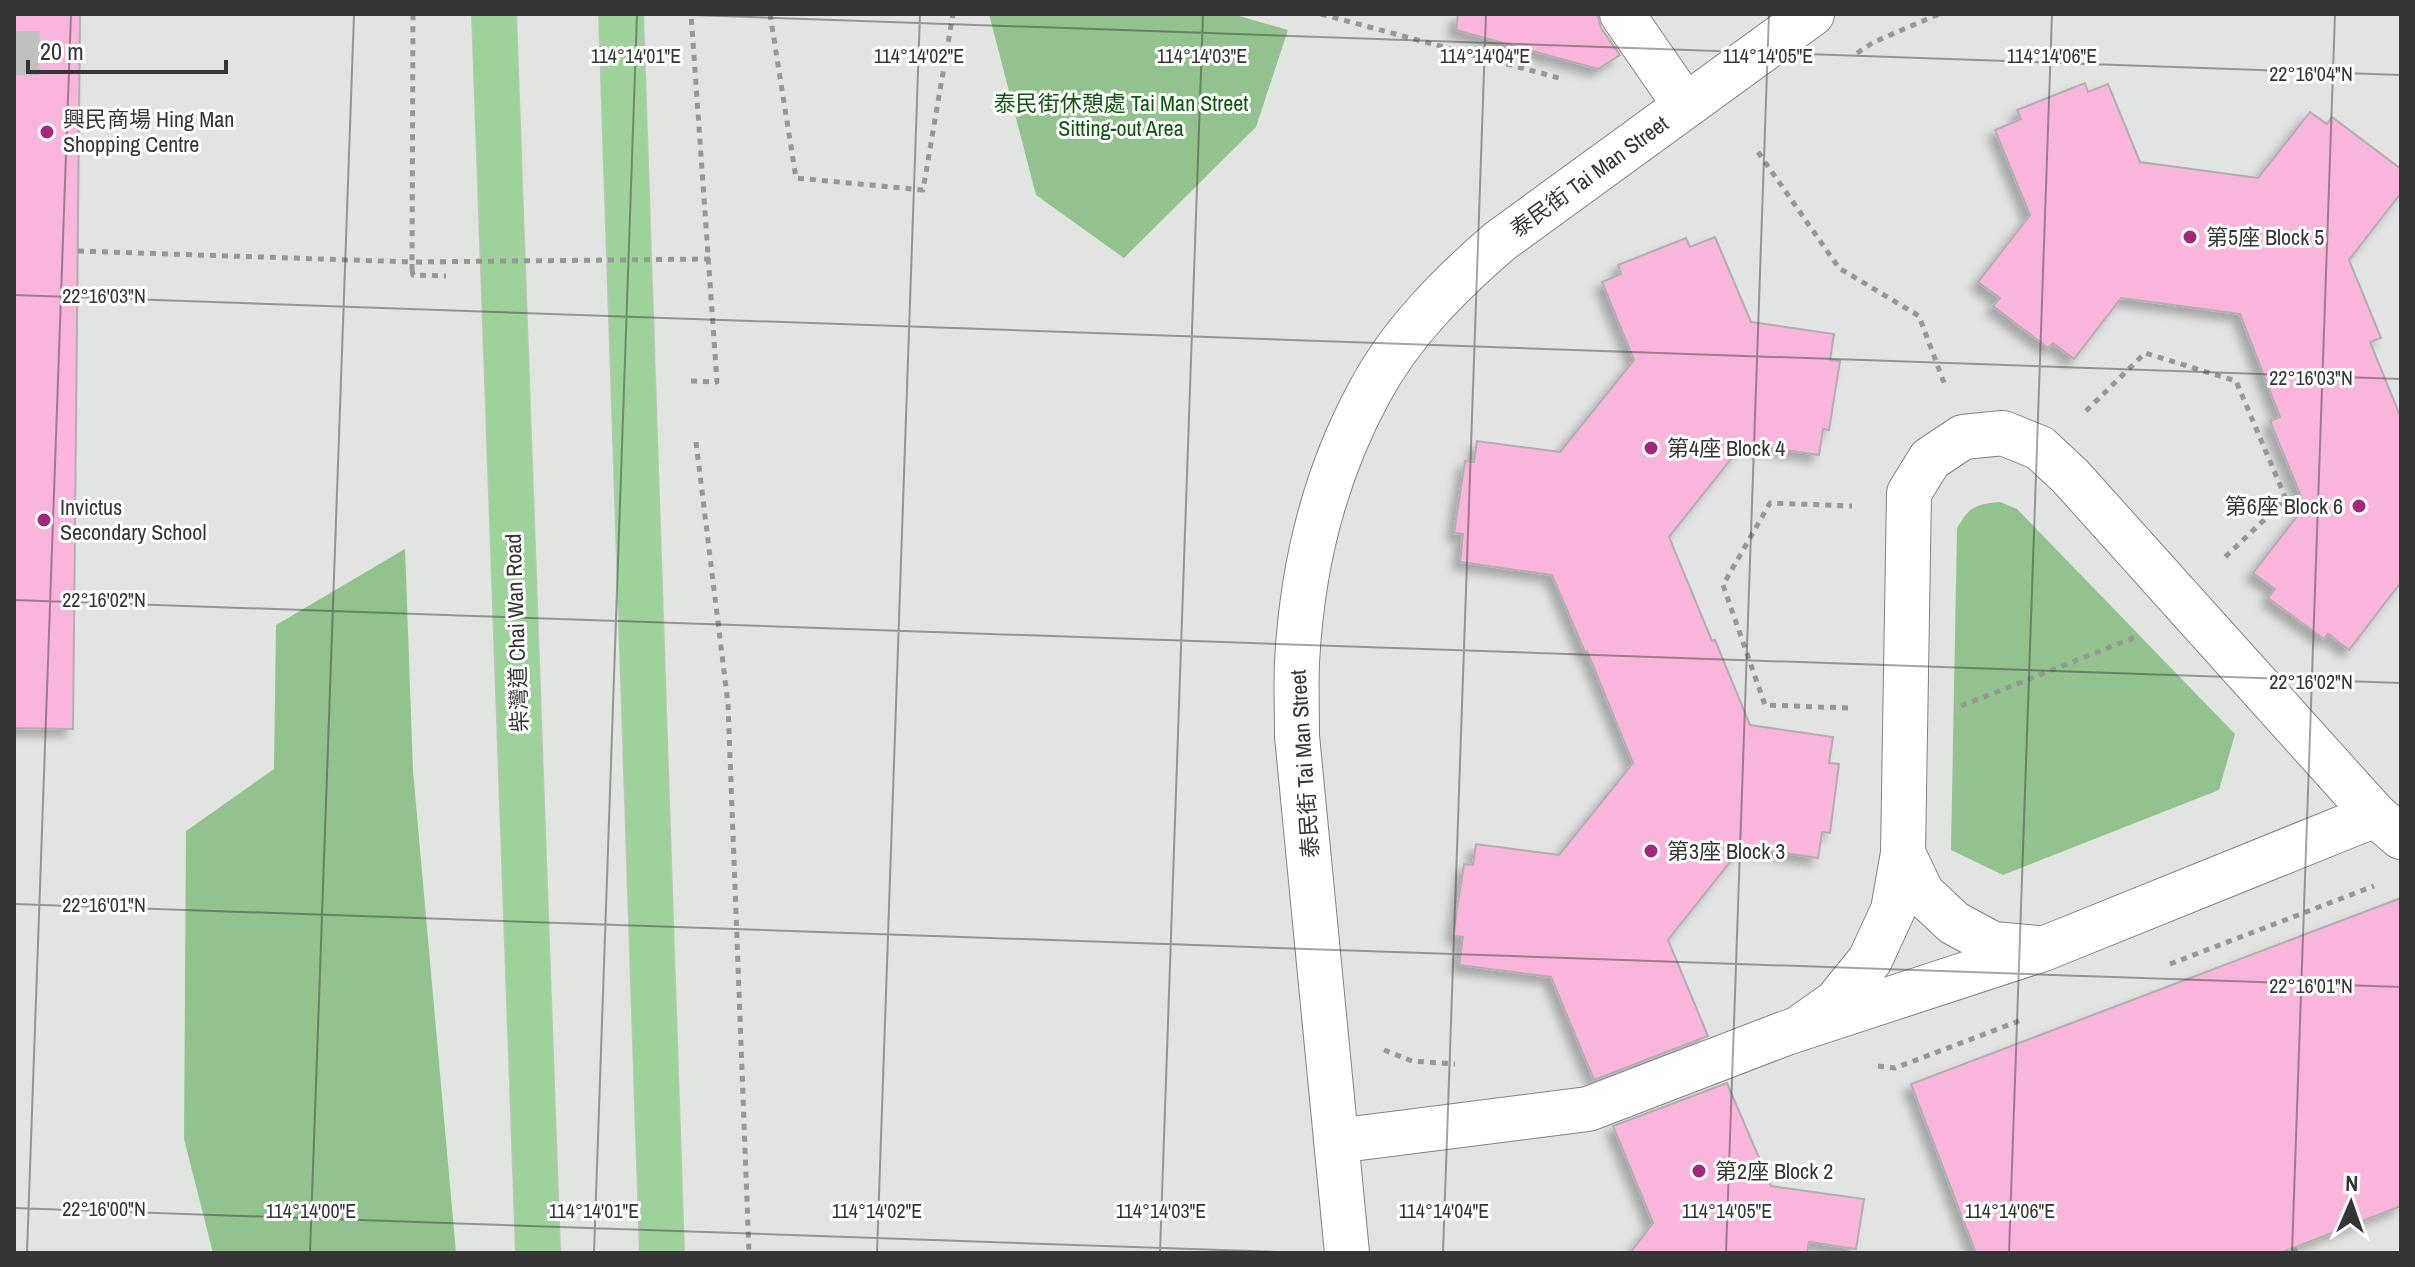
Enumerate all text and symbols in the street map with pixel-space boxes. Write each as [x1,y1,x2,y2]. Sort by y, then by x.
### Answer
scale bar [28,24,226,74]
text: 20 m [40,35,84,67]
text: 114°14'01"E [591,42,681,69]
text: 114°14'02"E [874,42,964,69]
text: 114°14'03"E [1157,42,1247,69]
text: 114°14'04"E [1440,42,1530,69]
text: 114°14'05"E [1723,42,1813,69]
text: 114°14'06"E [2007,42,2097,69]
text: 22°16'04"N [2269,60,2353,87]
park label: 泰民街休憩處 Tai Man Street Sitting-out Area [994,88,1248,143]
place label: 興民商場 Hing Man Shopping Centre [63,104,234,159]
street label: 泰民街 Tai Man Street [1504,108,1674,244]
marker: 興民商場 Hing Man Shopping Centre [38,123,56,141]
place label: 第5座 Block 5 [2206,222,2324,252]
marker: 第5座 Block 5 [2181,228,2199,246]
text: 22°16'03"N [62,282,146,309]
text: 22°16'03"N [2269,364,2353,391]
place label: 第4座 Block 4 [1667,433,1785,463]
marker: 第4座 Block 4 [1642,439,1660,457]
place label: 第6座 Block 6 [2225,491,2343,521]
place label: Invictus Secondary School [60,492,206,547]
marker: 第6座 Block 6 [2350,497,2368,515]
marker: Invictus Secondary School [35,511,53,529]
street label: 柴灣道 Chai Wan Road [498,533,534,733]
text: 22°16'02"N [62,586,146,613]
text: 22°16'02"N [2269,668,2353,695]
street label: 泰民街 Tai Man Street [1282,669,1326,859]
place label: 第3座 Block 3 [1667,836,1785,866]
marker: 第3座 Block 3 [1642,842,1660,860]
text: 22°16'01"N [62,891,146,918]
text: 22°16'01"N [2269,972,2353,999]
place label: 第2座 Block 2 [1715,1156,1833,1186]
marker: 第2座 Block 2 [1690,1162,1708,1180]
north arrow [2311,1163,2391,1243]
text: N [2345,1168,2359,1198]
text: 22°16'00"N [62,1195,146,1222]
text: 114°14'00"E [266,1197,356,1224]
text: 114°14'01"E [549,1197,639,1224]
text: 114°14'02"E [832,1197,922,1224]
text: 114°14'03"E [1116,1197,1206,1224]
text: 114°14'04"E [1399,1197,1489,1224]
text: 114°14'05"E [1682,1197,1772,1224]
text: 114°14'06"E [1965,1197,2055,1224]

